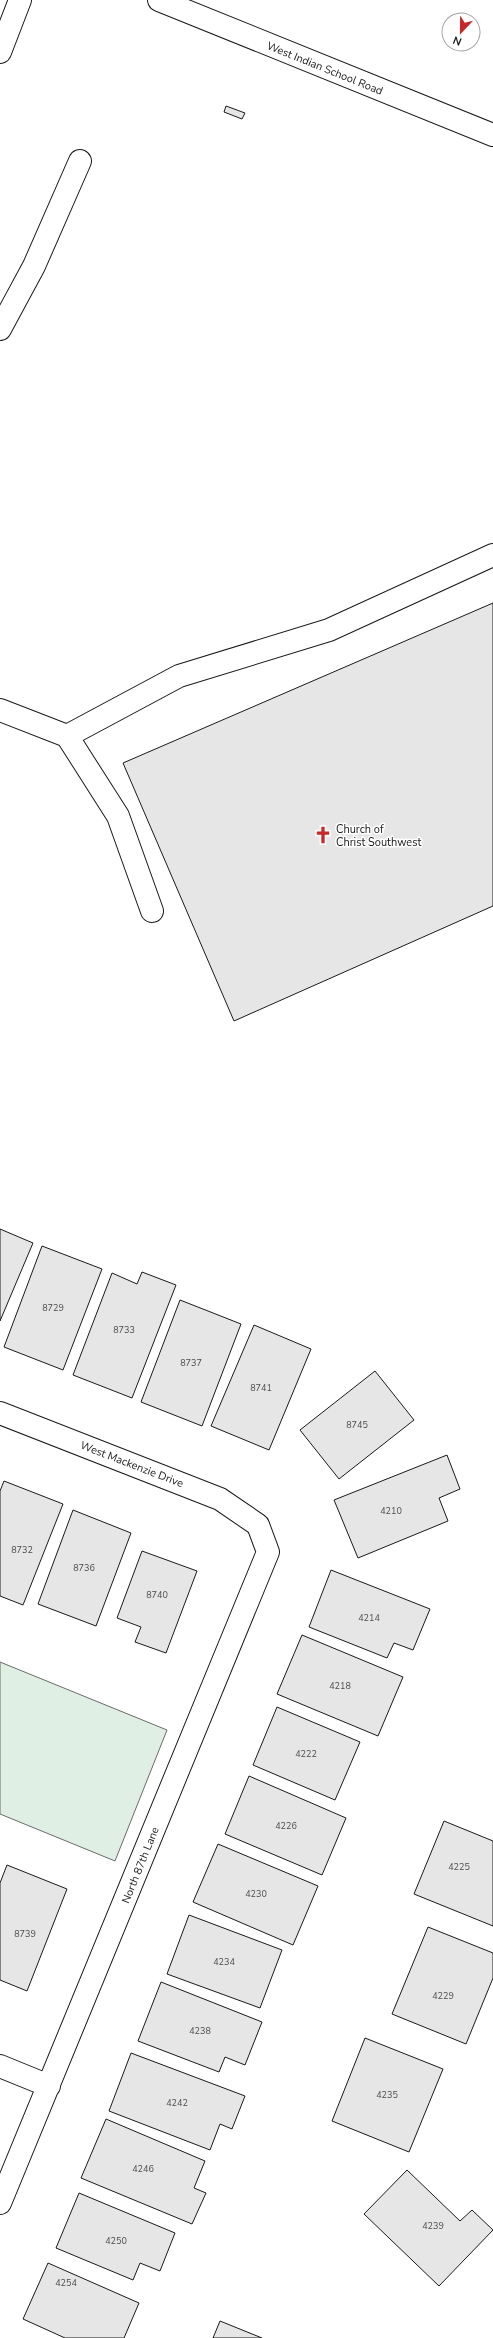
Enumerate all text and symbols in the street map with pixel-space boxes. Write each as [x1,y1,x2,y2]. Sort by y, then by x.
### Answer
north arrow [441,12,481,52]
text: N [451,32,464,49]
street label: West Indian School Road [264,38,385,99]
place label: Church of Christ Southwest [336,822,421,850]
church icon: Church of Christ Southwest [313,825,333,845]
house number: 8729 [42,1302,64,1314]
house number: 8733 [113,1324,135,1336]
house number: 8737 [180,1357,202,1369]
house number: 8741 [250,1382,272,1394]
house number: 8745 [346,1419,368,1431]
street label: West Mackenzie Drive [78,1438,186,1491]
house number: 4210 [380,1505,402,1517]
house number: 8732 [11,1544,33,1556]
house number: 8736 [73,1562,95,1574]
house number: 8740 [146,1589,168,1601]
house number: 4214 [358,1612,380,1624]
house number: 4218 [329,1680,351,1692]
house number: 4222 [295,1748,317,1760]
house number: 4226 [275,1820,297,1832]
street label: North 87th Lane [118,1824,163,1906]
house number: 4225 [448,1861,470,1873]
house number: 4230 [245,1888,267,1900]
house number: 8739 [14,1928,36,1940]
house number: 4234 [213,1956,235,1968]
house number: 4229 [432,1990,454,2002]
house number: 4238 [189,2025,211,2037]
house number: 4235 [376,2089,398,2101]
house number: 4242 [166,2097,188,2109]
house number: 4246 [132,2163,154,2175]
house number: 4239 [422,2220,444,2232]
house number: 4250 [105,2235,127,2247]
house number: 4254 [55,2277,77,2289]

